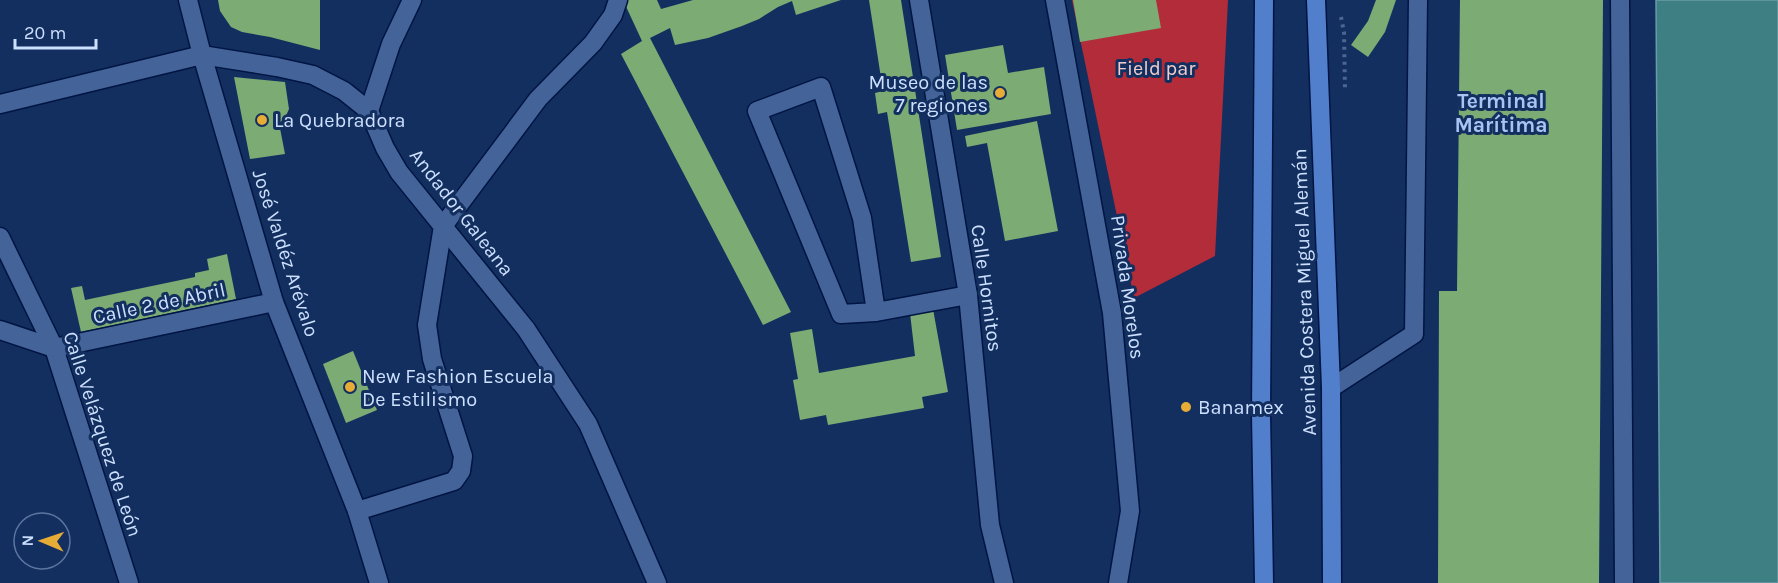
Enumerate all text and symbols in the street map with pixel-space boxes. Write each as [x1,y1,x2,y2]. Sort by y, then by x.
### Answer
scale bar [15,12,96,50]
text: 20 m [24,22,66,44]
park label: Field par [1117,57,1196,80]
place label: Museo de las 7 regiones [869,71,988,117]
marker: Museo de las 7 regiones [993,86,1007,100]
district label: Terminal Marítima [1454,89,1548,137]
place label: La Quebradora [274,109,406,132]
marker: La Quebradora [255,113,269,127]
street label: Andador Galeana [405,144,518,280]
street label: Avenida Costera Miguel Alemán [1288,148,1321,436]
street label: José Valdéz Arévalo [248,167,323,340]
street label: Privada Morelos [1106,214,1149,361]
street label: Calle Hornitos [966,223,1007,353]
street label: Calle 2 de Abril [91,278,227,329]
street label: Calle Velázquez de León [58,329,147,540]
place label: New Fashion Escuela De Estilismo [362,365,554,411]
marker: New Fashion Escuela De Estilismo [343,380,357,394]
place label: Banamex [1198,396,1284,419]
marker: Banamex [1179,400,1193,414]
north arrow [12,511,72,571]
text: N [18,534,37,547]

